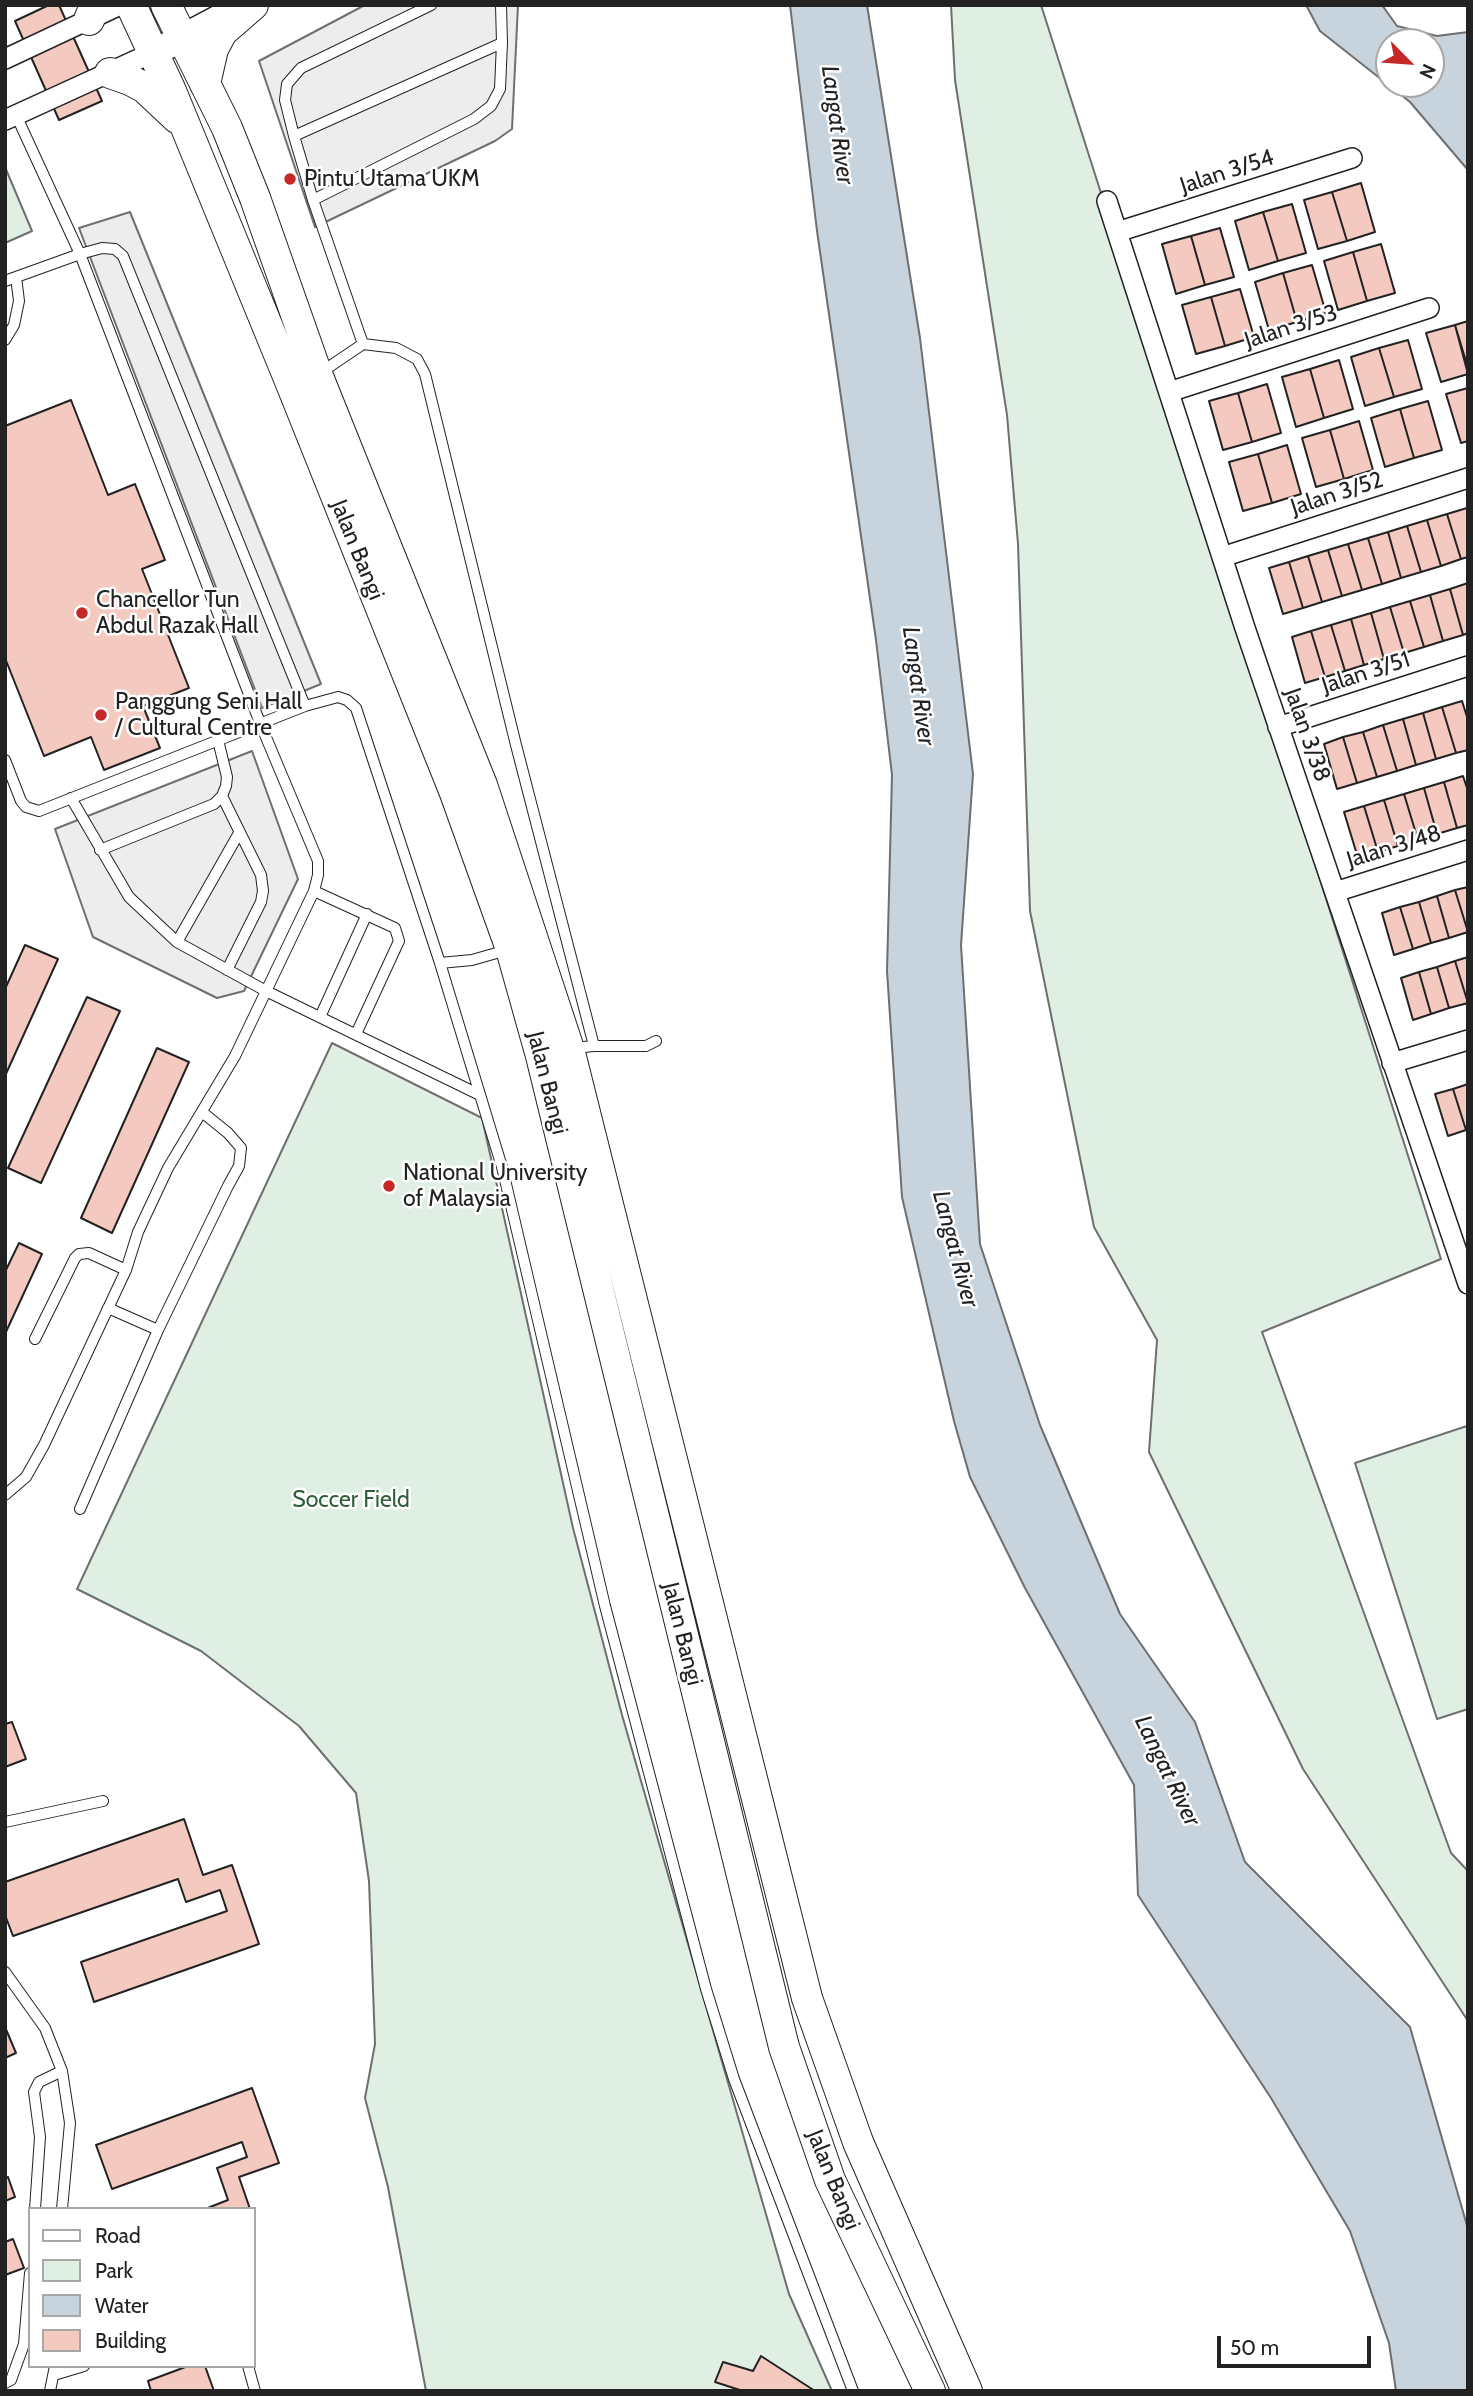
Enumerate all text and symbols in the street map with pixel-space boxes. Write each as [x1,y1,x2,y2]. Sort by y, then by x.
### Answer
north arrow [1375,28,1445,98]
text: N [1414,60,1441,82]
water label: Langat River [814,64,860,186]
street label: Jalan 3/54 [1177,144,1277,200]
place label: Pintu Utama UKM [304,165,480,193]
marker: Pintu Utama UKM [282,171,298,187]
street label: Jalan 3/53 [1241,299,1341,355]
street label: Jalan 3/52 [1287,466,1387,522]
street label: Jalan Bangi [324,496,390,604]
place label: Chancellor Tun Abdul Razak Hall [96,586,258,640]
marker: Chancellor Tun Abdul Razak Hall [74,605,90,621]
water label: Langat River [895,625,941,747]
street label: Jalan 3/51 [1318,646,1414,700]
street label: Jalan 3/38 [1278,684,1336,786]
place label: Panggung Seni Hall / Cultural Centre [115,688,302,742]
marker: Panggung Seni Hall / Cultural Centre [93,707,109,723]
street label: Jalan 3/48 [1343,820,1445,874]
street label: Jalan Bangi [521,1028,573,1138]
place label: National University of Malaysia [403,1159,587,1213]
marker: National University of Malaysia [381,1178,397,1194]
water label: Langat River [926,1187,984,1311]
park label: Soccer Field [292,1486,410,1514]
street label: Jalan Bangi [656,1579,708,1689]
water label: Langat River [1128,1711,1206,1831]
street label: Jalan Bangi [800,2126,866,2234]
legend [28,2207,256,2368]
text: Road [95,2223,141,2248]
text: Park [95,2258,133,2283]
text: Water [95,2293,148,2318]
scale bar [1221,2322,1375,2366]
text: Building [95,2328,166,2353]
text: 50 m [1230,2335,1279,2360]

